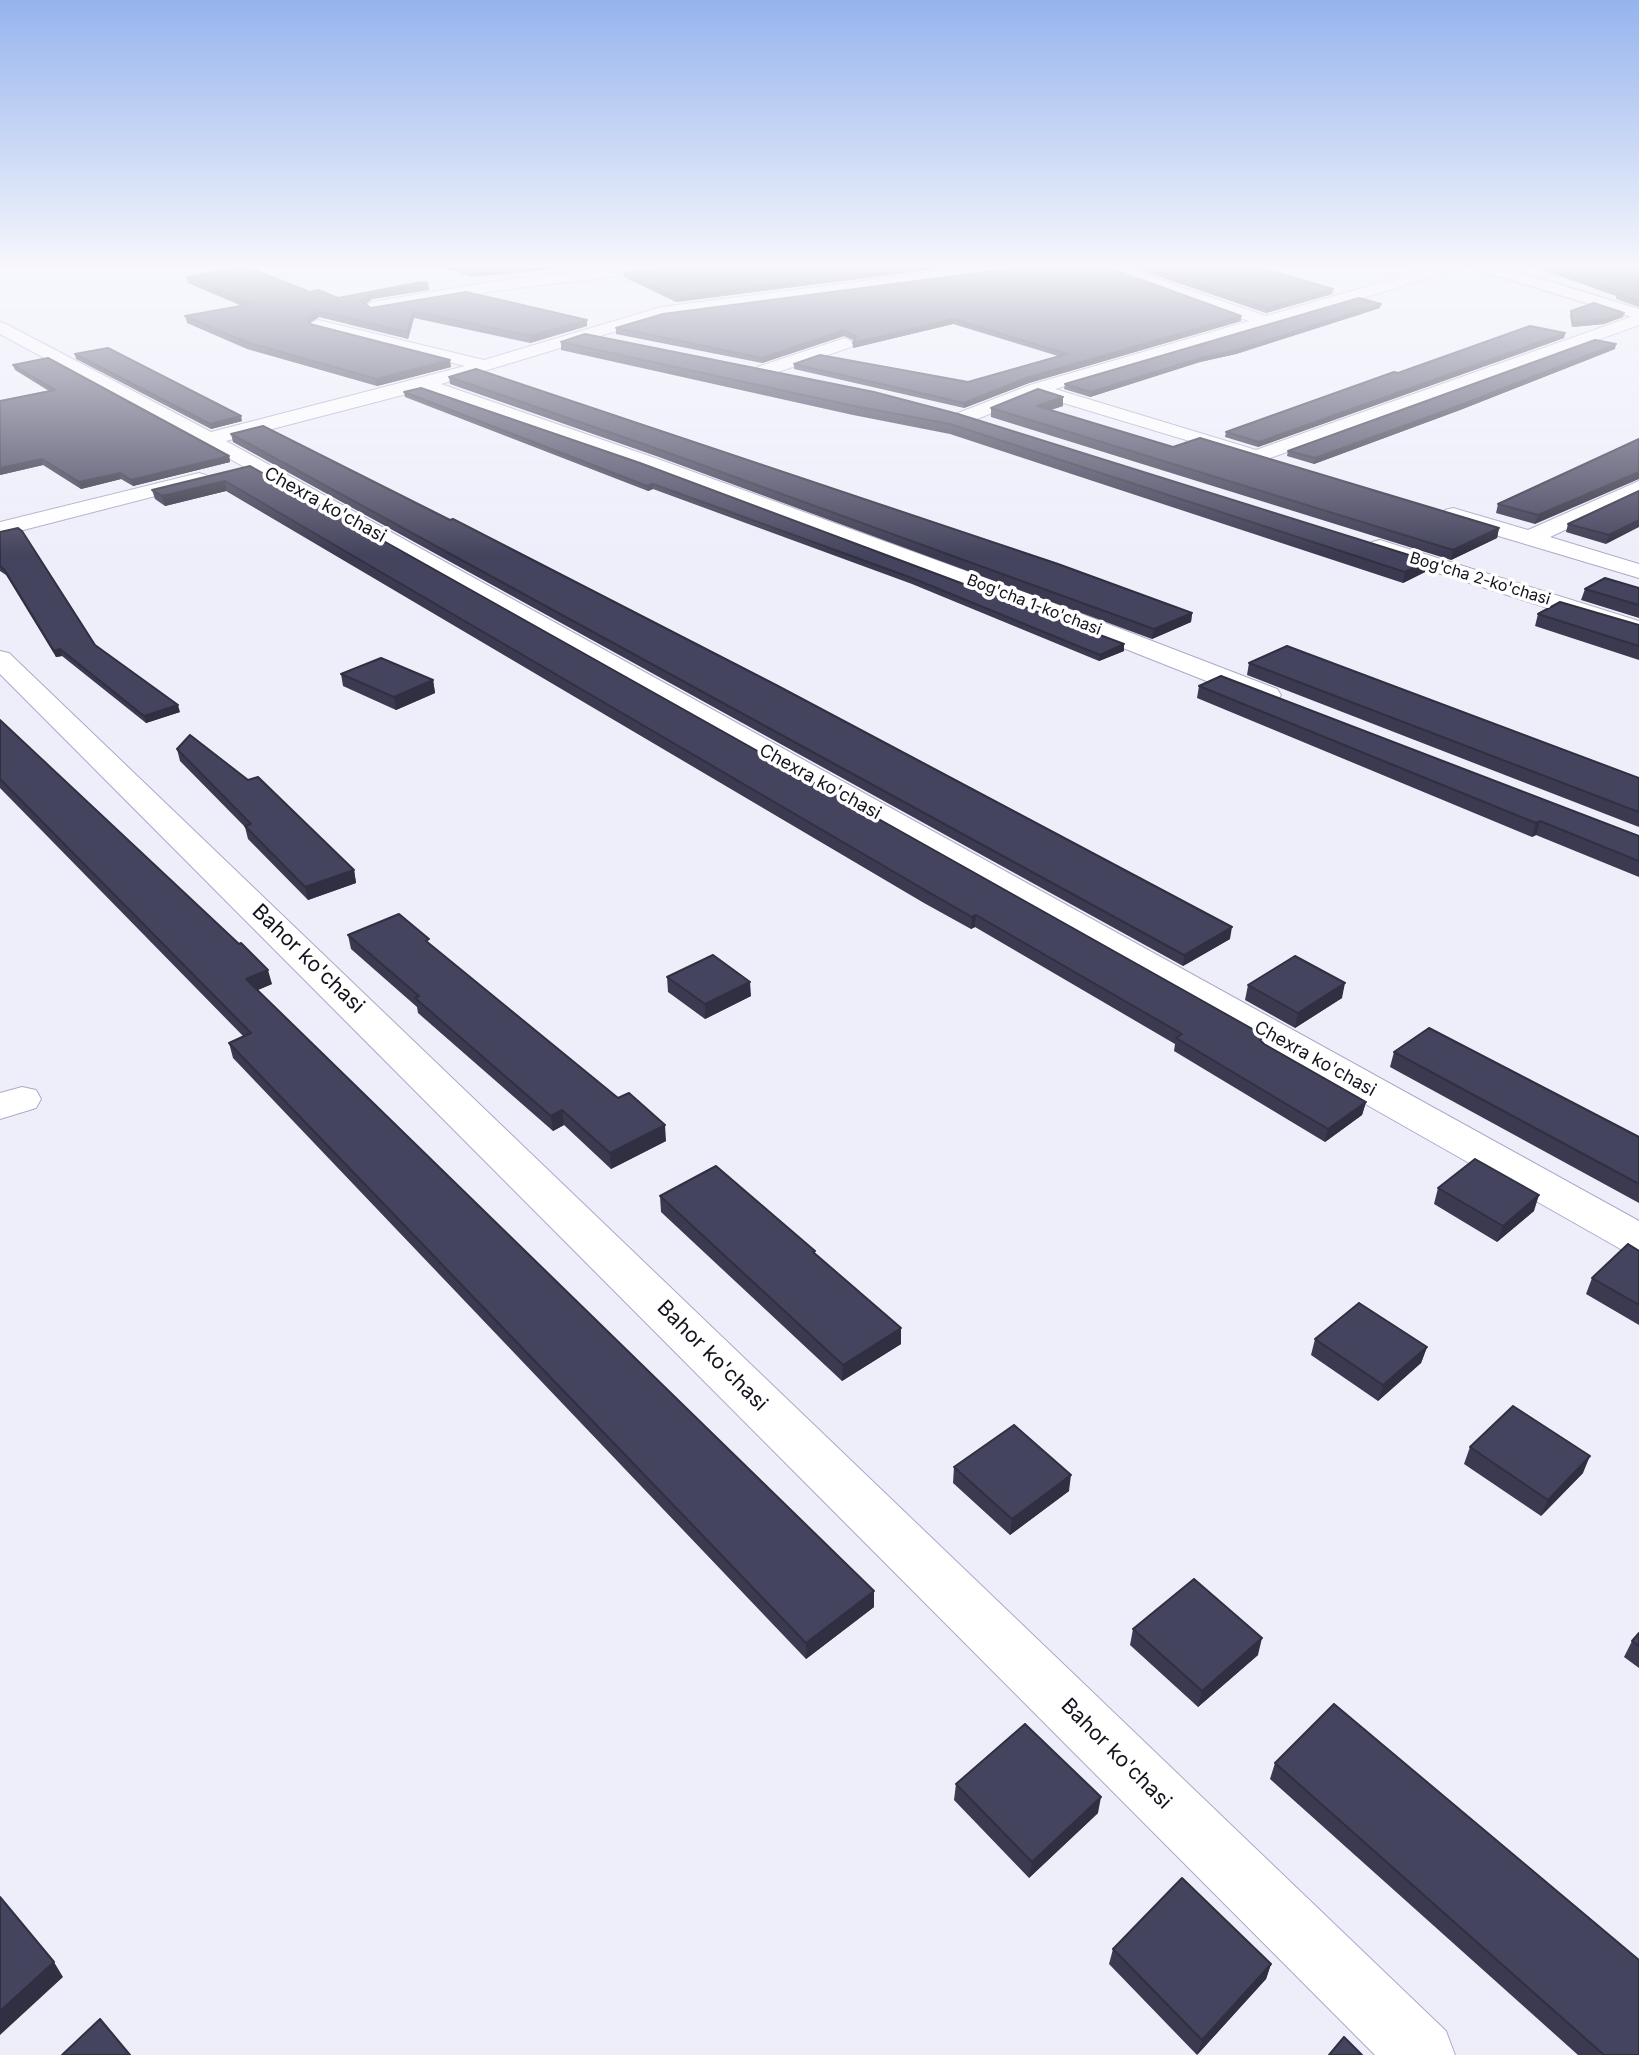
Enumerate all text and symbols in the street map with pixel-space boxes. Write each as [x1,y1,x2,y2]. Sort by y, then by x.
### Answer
street label: Chexra ko'chasi [260,463,390,547]
street label: Bog'cha 2-ko'chasi [1407,548,1553,610]
street label: Bog'cha 1-ko'chasi [964,570,1104,640]
street label: Chexra ko'chasi [755,740,885,824]
street label: Bahor ko'chasi [247,899,369,1019]
street label: Chexra ko'chasi [1250,1017,1380,1101]
street label: Bahor ko'chasi [651,1295,773,1417]
street label: Bahor ko'chasi [1055,1693,1177,1815]

